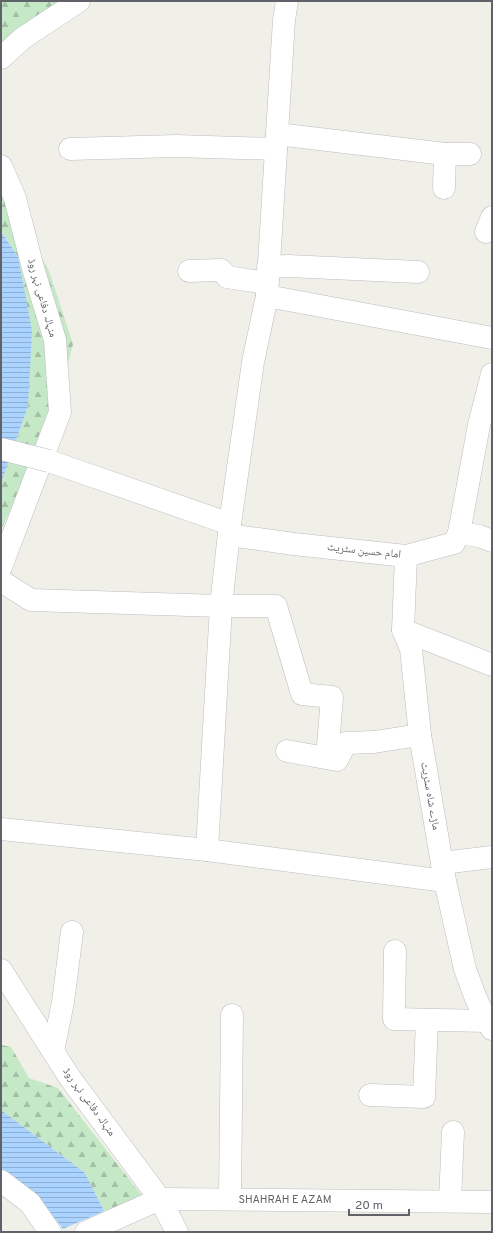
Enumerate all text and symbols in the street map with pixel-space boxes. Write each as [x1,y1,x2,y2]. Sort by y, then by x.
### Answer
street label: منہالہ دفاعی نہر روڈ [24,257,60,339]
street label: امام حسین سٹریٹ [326,540,402,562]
street label: ماڑے شاہ سٹریٹ [417,761,443,831]
street label: منہالہ دفاعی نہر روڈ [59,1065,119,1139]
scale bar [349,1191,409,1217]
street label: SHAHRAH E AZAM [239,1193,332,1207]
text: 20 m [355,1198,383,1214]

